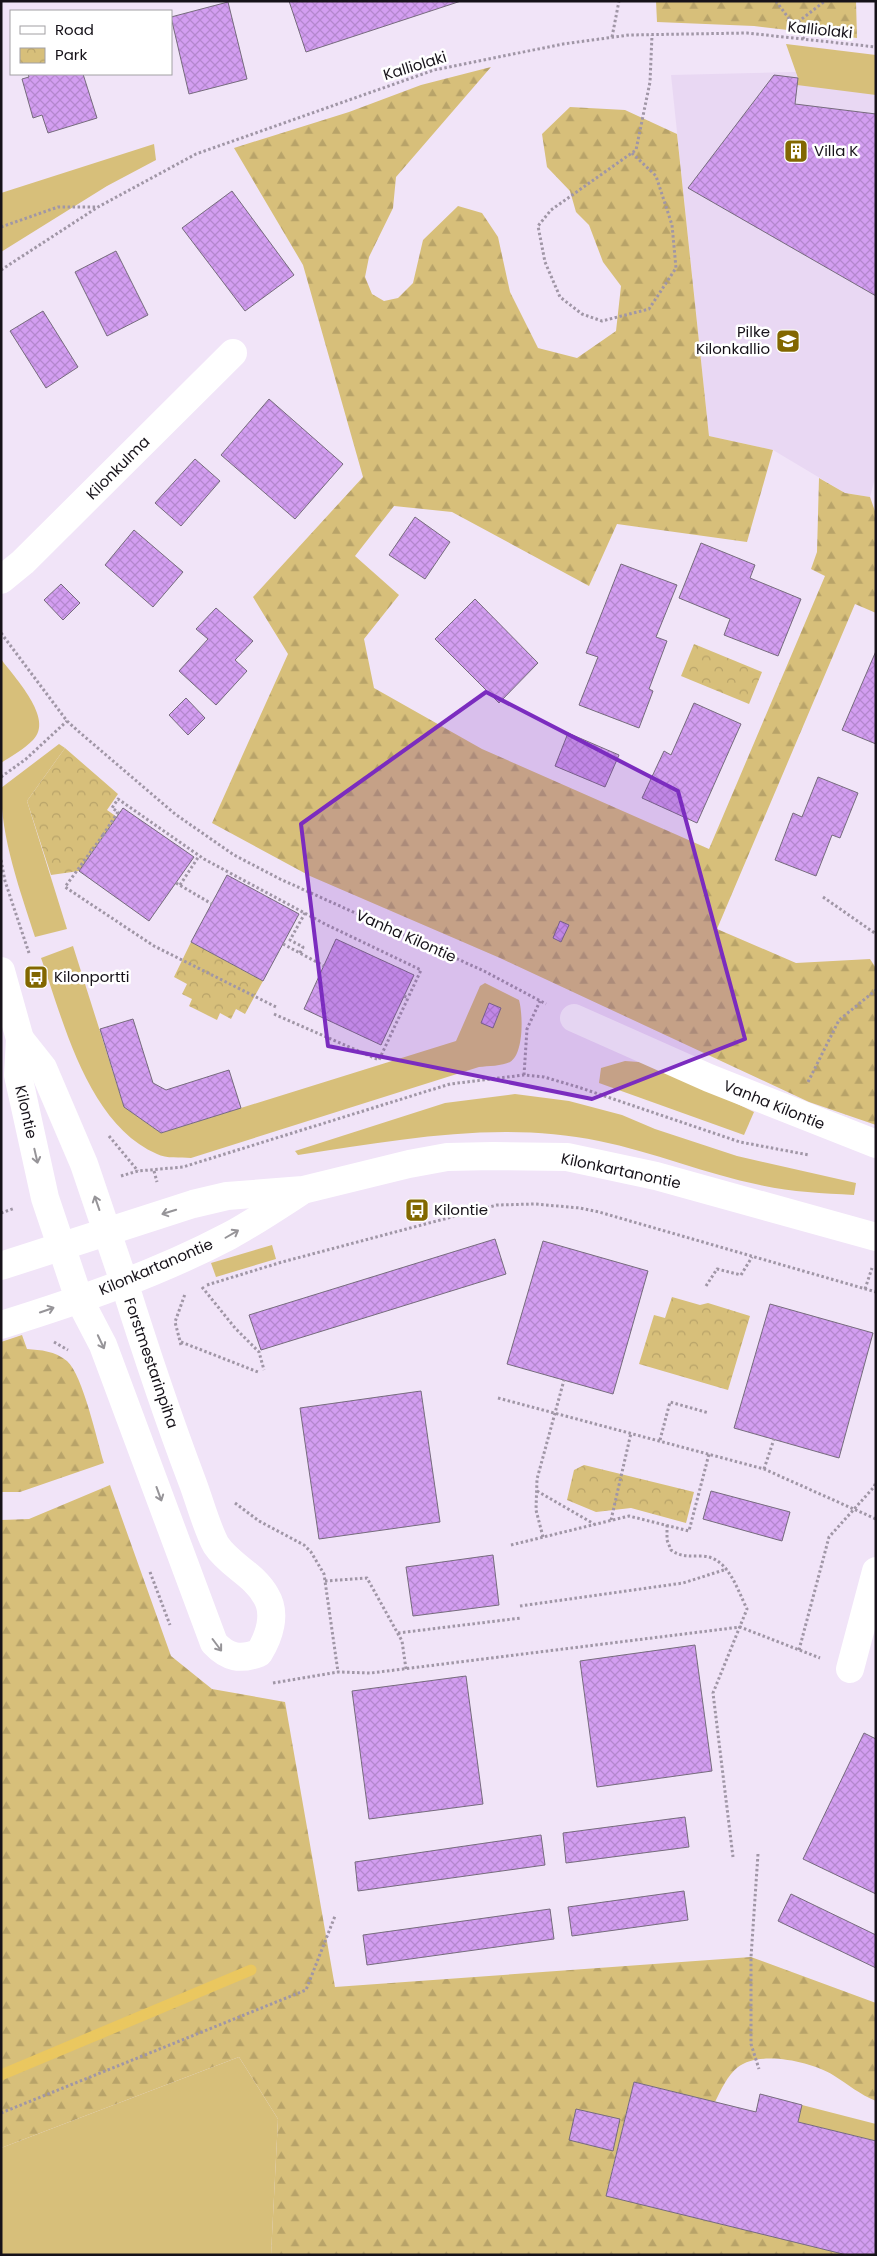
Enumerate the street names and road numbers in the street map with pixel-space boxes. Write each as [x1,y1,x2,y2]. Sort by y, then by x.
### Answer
street label: Kalliolaki [787,16,853,43]
street label: Kalliolaki [381,46,449,85]
street label: Kilonkulma [81,431,154,504]
street label: Vanha Kilontie [353,904,460,967]
street label: Vanha Kilontie [720,1075,828,1134]
street label: Kilontie [10,1083,43,1141]
street label: Kilonkartanontie [559,1148,683,1193]
street label: Kilonkartanontie [96,1233,216,1300]
street label: Forstmestarinpiha [119,1295,184,1431]

